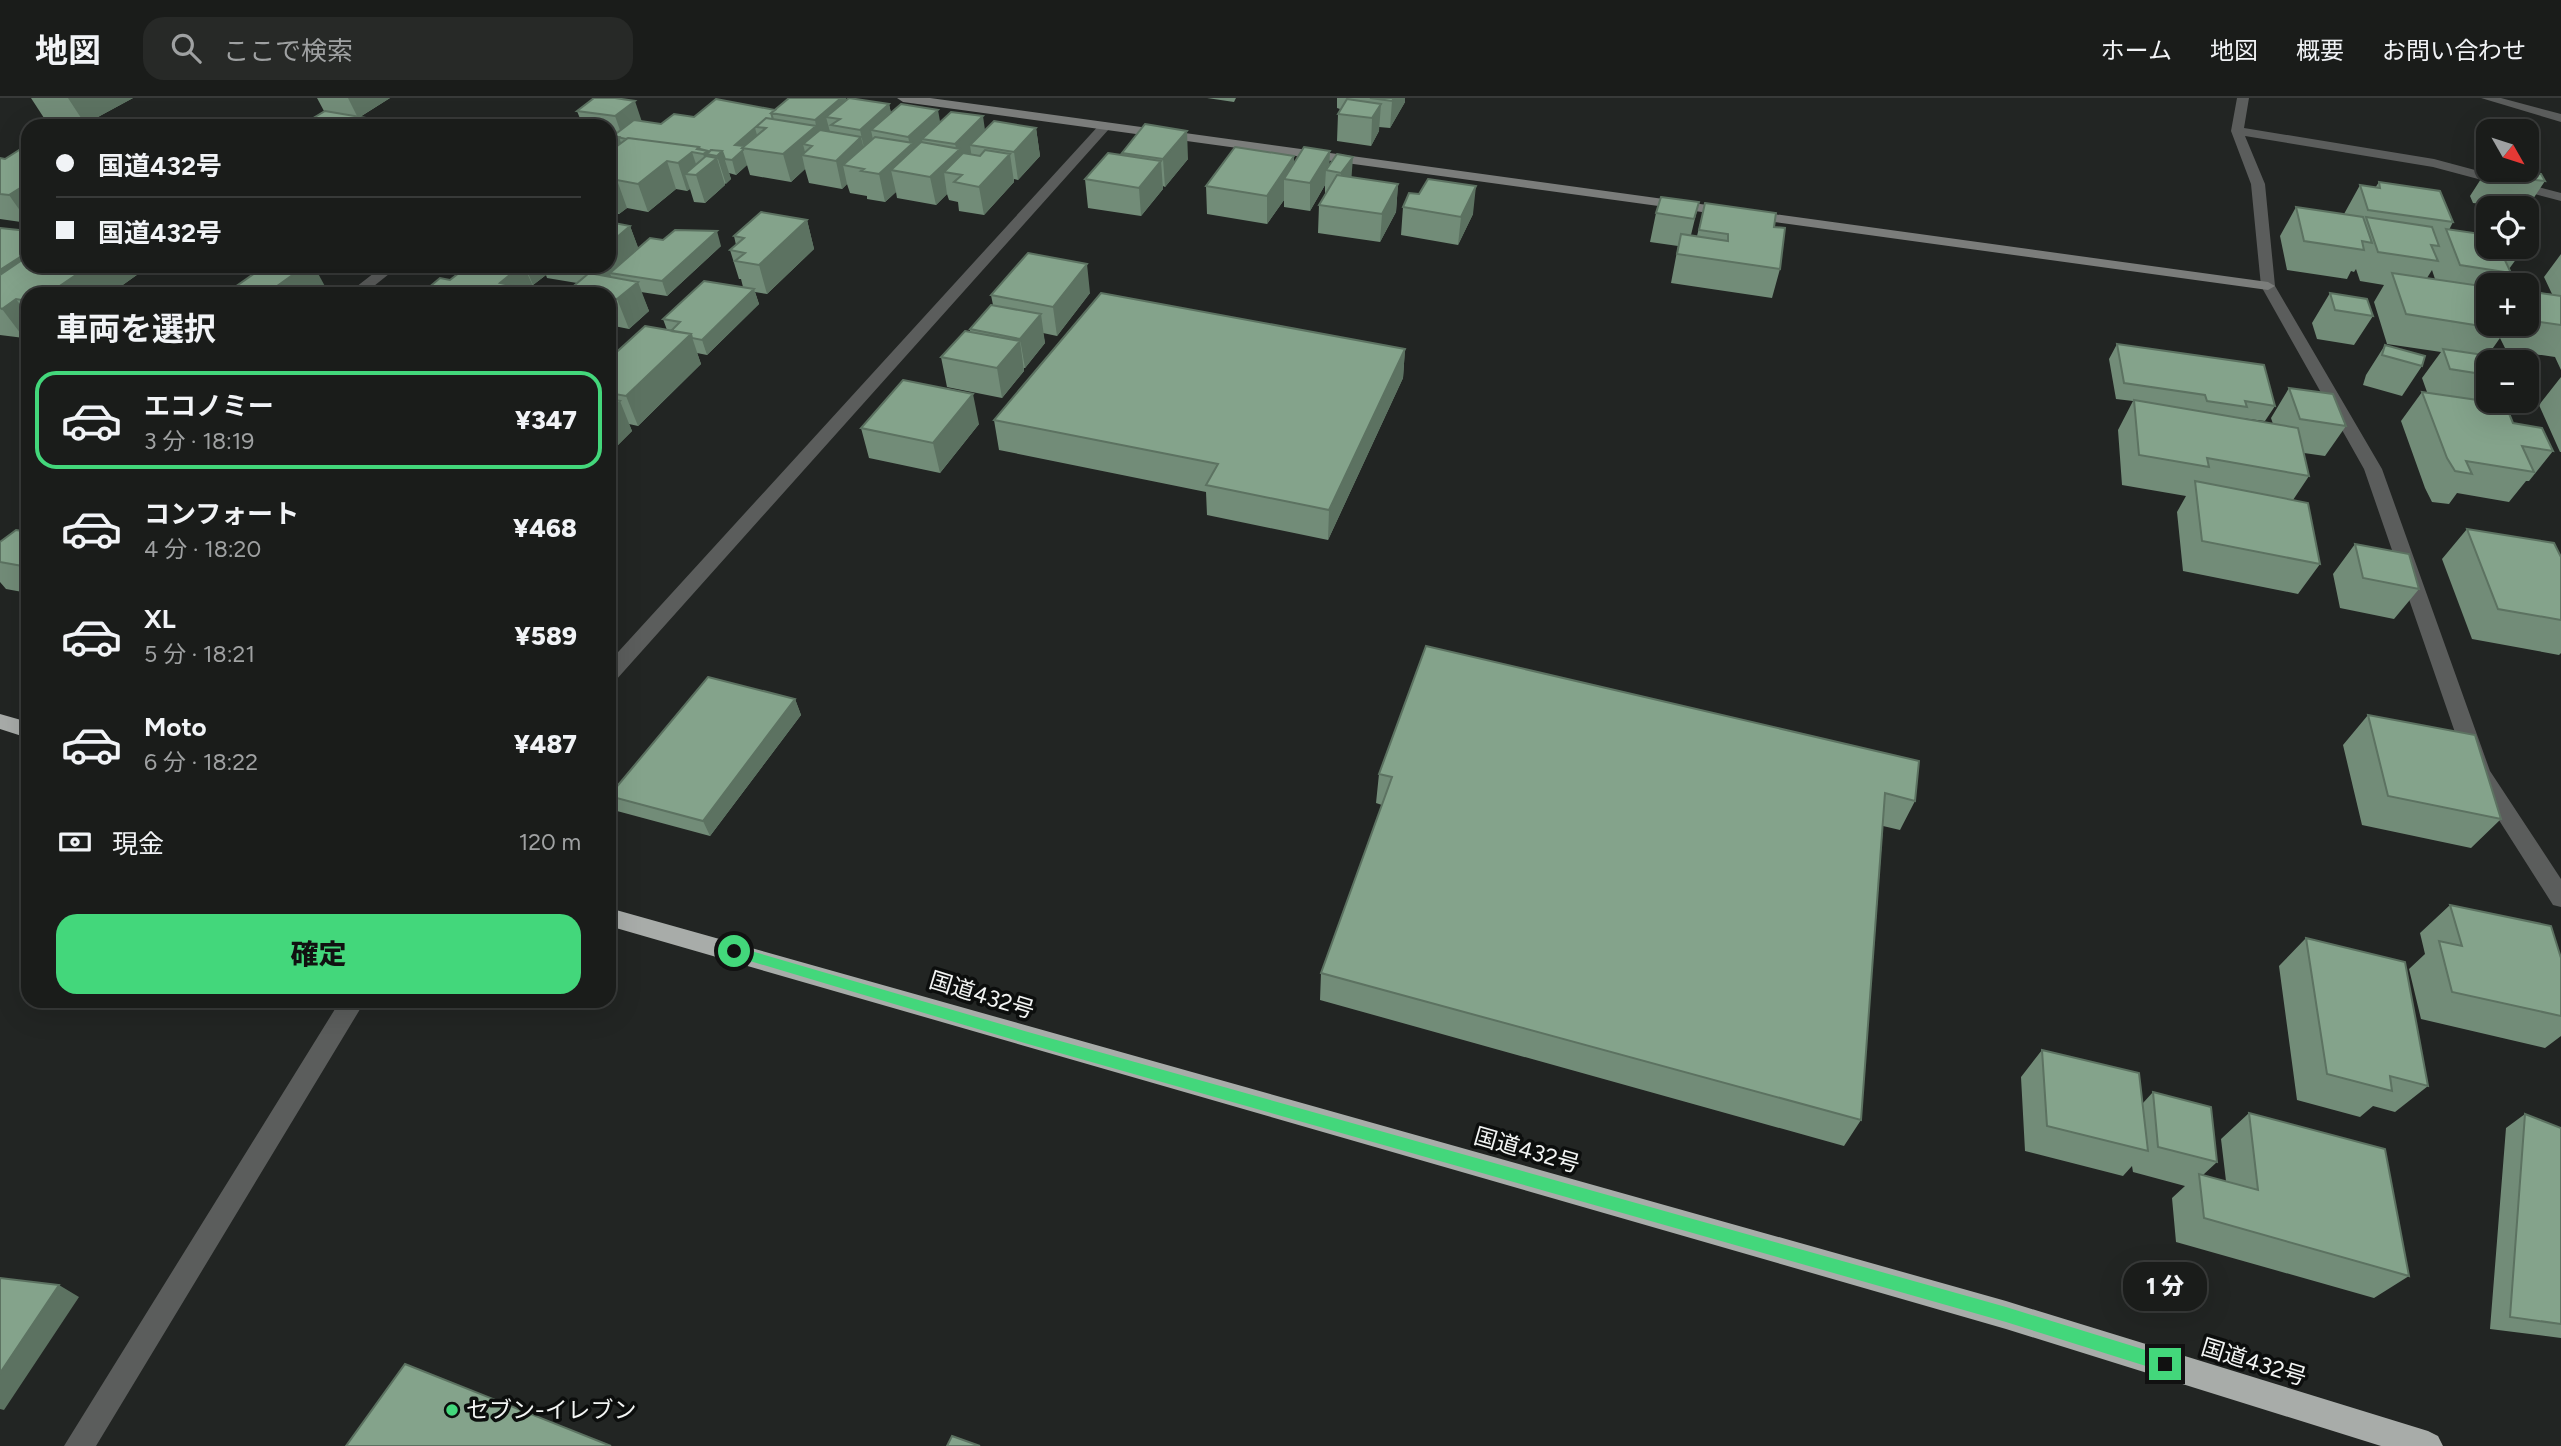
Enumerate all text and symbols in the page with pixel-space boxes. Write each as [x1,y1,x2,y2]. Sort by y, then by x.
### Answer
search box [143,17,633,80]
icon: search [167,29,205,67]
text: 地図 [35,31,101,70]
text: ここで検索 [223,35,353,67]
text: ホーム [2101,36,2172,65]
text: 地図 [2210,36,2258,65]
text: 概要 [2296,36,2344,65]
text: お問い合わせ [2382,36,2526,65]
north arrow [2476,119,2539,182]
map controls [2476,119,2539,413]
text: 国道432号 [98,150,222,182]
button: locate [2476,196,2539,259]
text: 国道432号 [98,217,222,249]
button: + [2476,273,2539,336]
text: 車両を選択 [56,310,216,348]
button: − [2476,350,2539,413]
icon: car [60,389,123,452]
text: エコノミー [144,390,274,422]
text: ¥347 [515,404,577,436]
text: 3 分 · 18:19 [144,427,254,455]
icon: car [60,497,123,560]
text: コンフォート [144,498,299,530]
text: ¥468 [513,512,577,544]
text: 4 分 · 18:20 [144,535,261,563]
text: XL [144,603,176,635]
icon: car [60,605,123,668]
text: ¥589 [515,620,577,652]
text: 5 分 · 18:21 [144,640,255,668]
text: Moto [144,711,207,743]
icon: car [60,713,123,776]
text: ¥487 [514,728,577,760]
text: 6 分 · 18:22 [144,748,258,776]
icon: cash [56,823,94,861]
text: 現金 [112,828,164,860]
text: 120 m [519,828,581,856]
button: 確定 [56,914,581,994]
route start [718,935,750,967]
street label: 国道432号 [926,966,1038,1024]
street label: 国道432号 [1471,1122,1583,1178]
callout: 1 分 [2123,1262,2207,1312]
text: 1 分 [2146,1272,2184,1300]
street label: 国道432号 [2198,1333,2310,1391]
route end [2149,1348,2181,1380]
place label: セブン-イレブン [466,1396,637,1424]
marker: セブン-イレブン [444,1402,460,1418]

